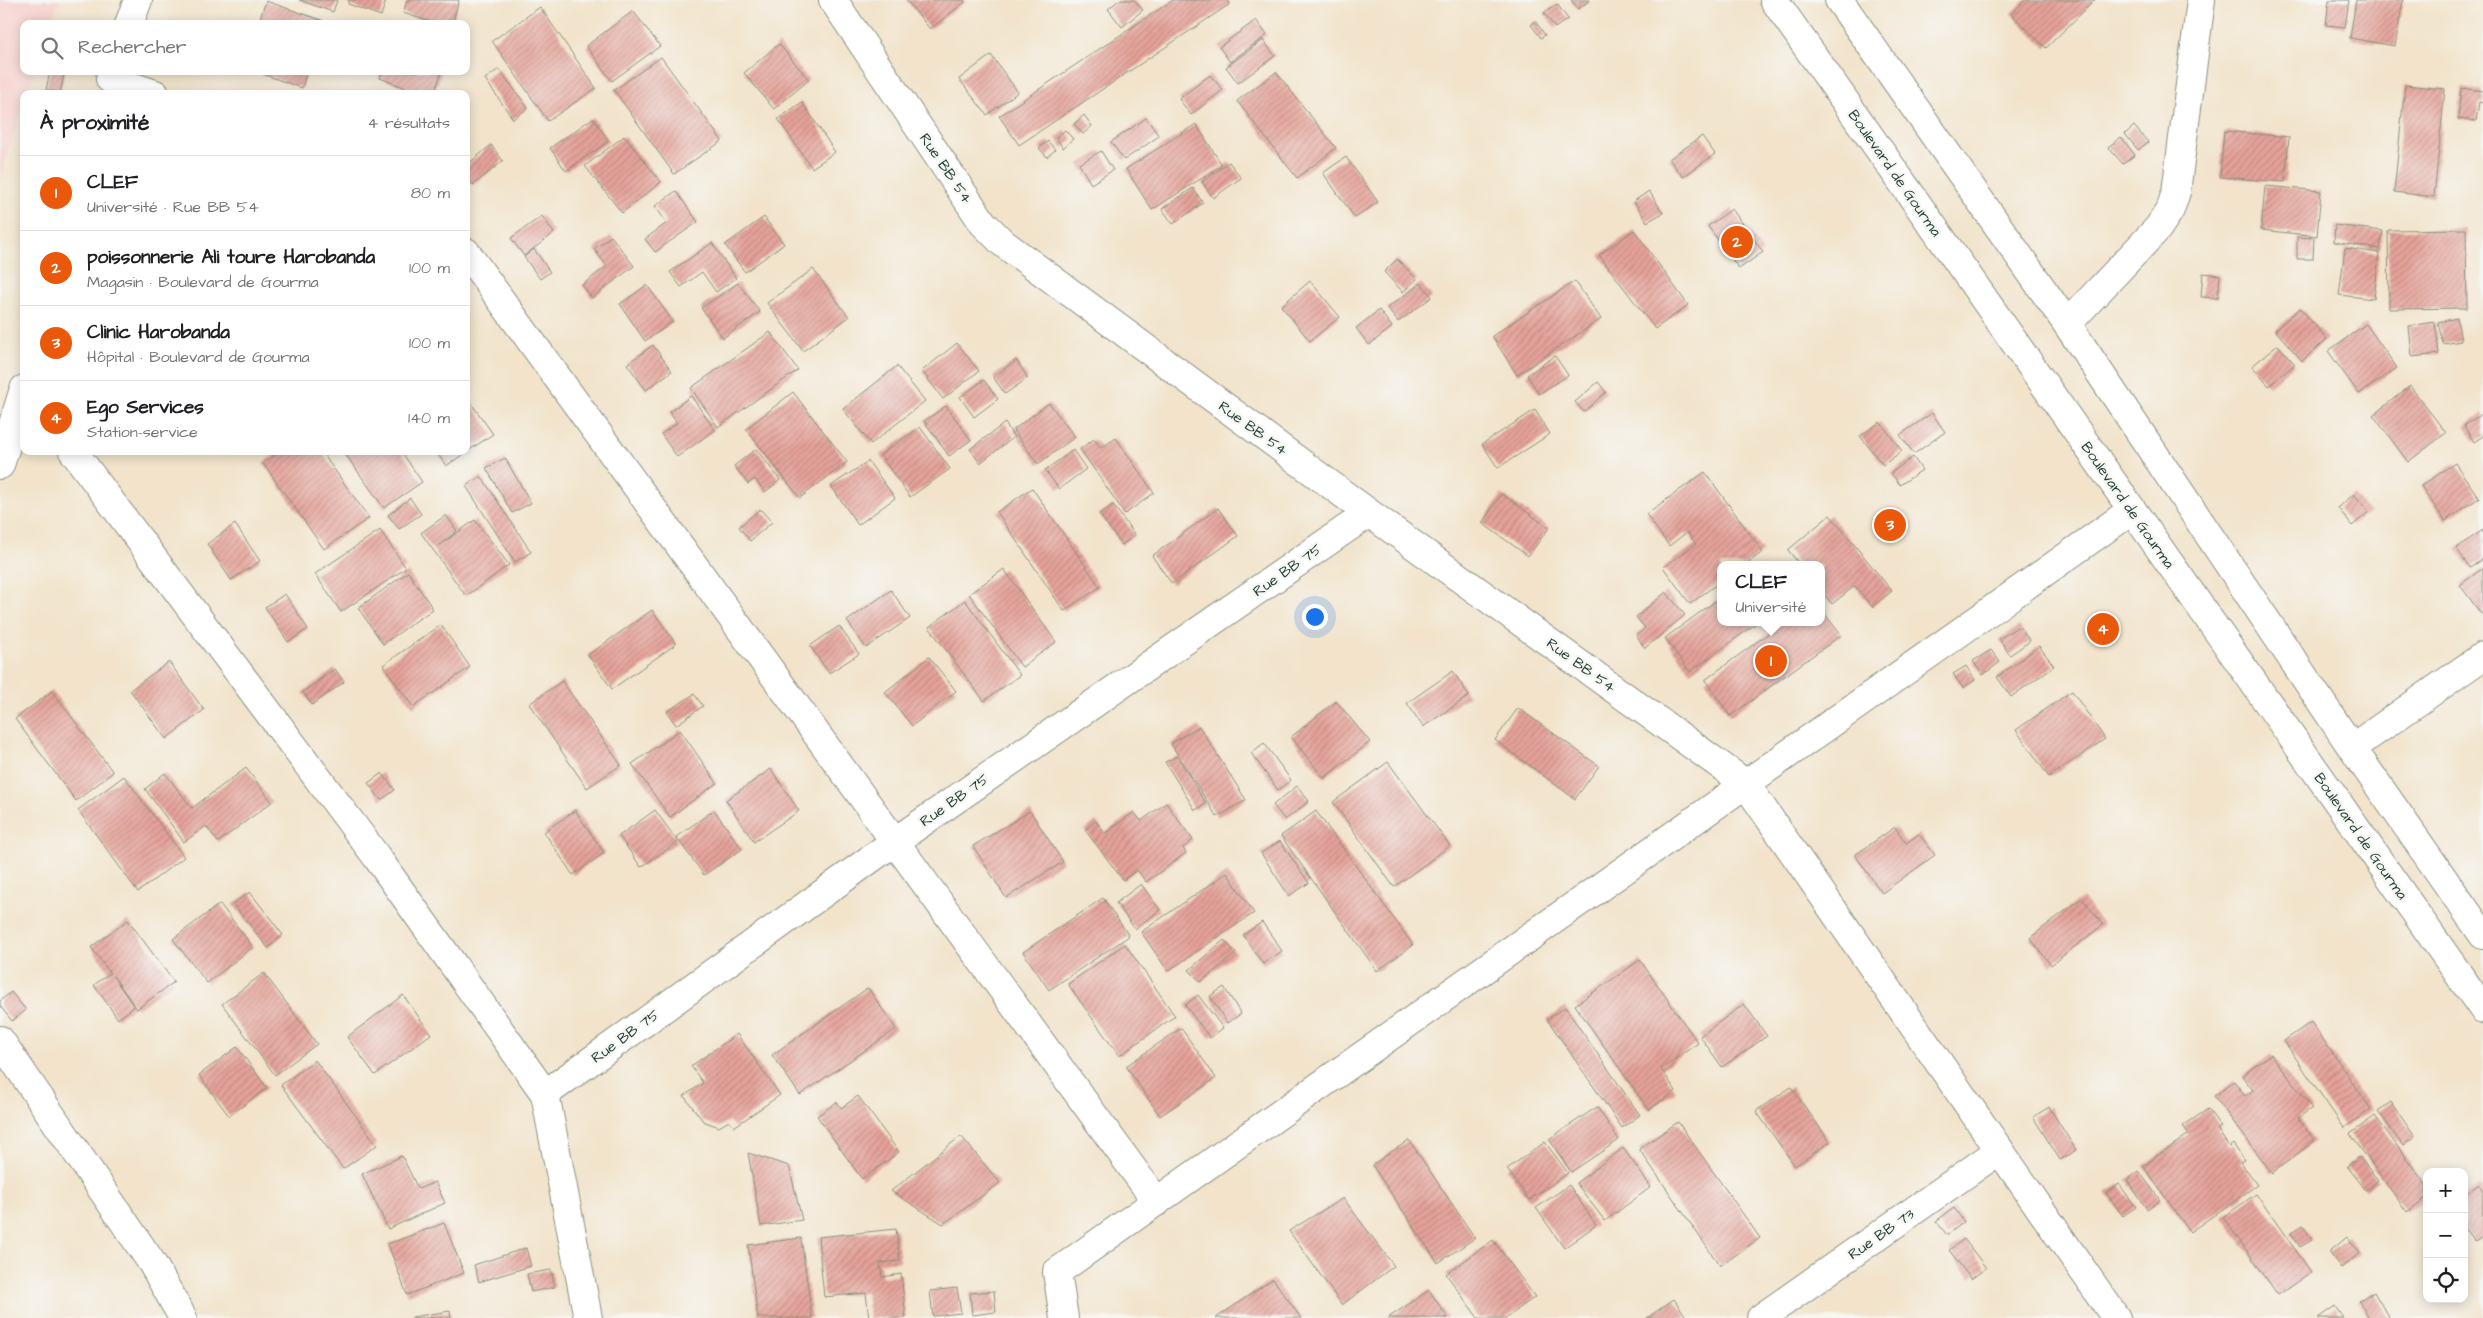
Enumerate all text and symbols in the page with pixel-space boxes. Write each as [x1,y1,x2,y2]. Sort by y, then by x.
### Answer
search box [20,20,470,75]
icon: search [38,34,66,62]
text: Rechercher [78,34,186,61]
street label: Boulevard de Gourma [1843,106,1947,241]
text: À proximité [40,108,149,137]
text: 4 résultats [367,112,450,134]
street label: Rue BB 54 [914,129,977,208]
text: CLEF [87,169,138,196]
text: 1 [55,182,57,204]
text: 80 m [411,182,450,204]
text: Université · Rue BB 54 [87,196,259,218]
pin: 2 [1721,223,1753,261]
text: poissonnerie Ali toure Harobanda [87,244,375,271]
text: 2 [51,257,61,279]
text: 100 m [409,257,450,279]
text: Magasin · Boulevard de Gourma [87,271,319,293]
text: Clinic Harobanda [87,319,230,346]
text: 3 [52,332,60,354]
text: 100 m [409,332,450,354]
text: Hôpital · Boulevard de Gourma [87,346,310,368]
text: Ego Services [87,394,204,421]
street label: Rue BB 54 [1214,396,1291,461]
text: 4 [51,407,61,429]
text: 140 m [408,407,450,429]
text: Station-service [87,421,198,443]
street label: Boulevard de Gourma [2076,438,2180,573]
pin: 3 [1874,506,1906,544]
street label: Rue BB 75 [1249,539,1326,602]
popup [1717,561,1825,626]
text: CLEF [1736,569,1787,596]
text: Université [1736,596,1806,618]
your location [1302,604,1328,630]
pin: 4 [2087,610,2119,648]
street label: Rue BB 54 [1542,633,1619,698]
pin: 1 [1755,642,1787,680]
street label: Rue BB 75 [916,769,993,832]
street label: Boulevard de Gourma [2309,769,2413,904]
street label: Rue BB 75 [587,1004,664,1068]
map controls [2423,1168,2468,1303]
button: + [2423,1168,2468,1213]
street label: Rue BB 73 [1844,1204,1919,1265]
button: − [2423,1213,2468,1258]
button: locate [2423,1258,2468,1303]

